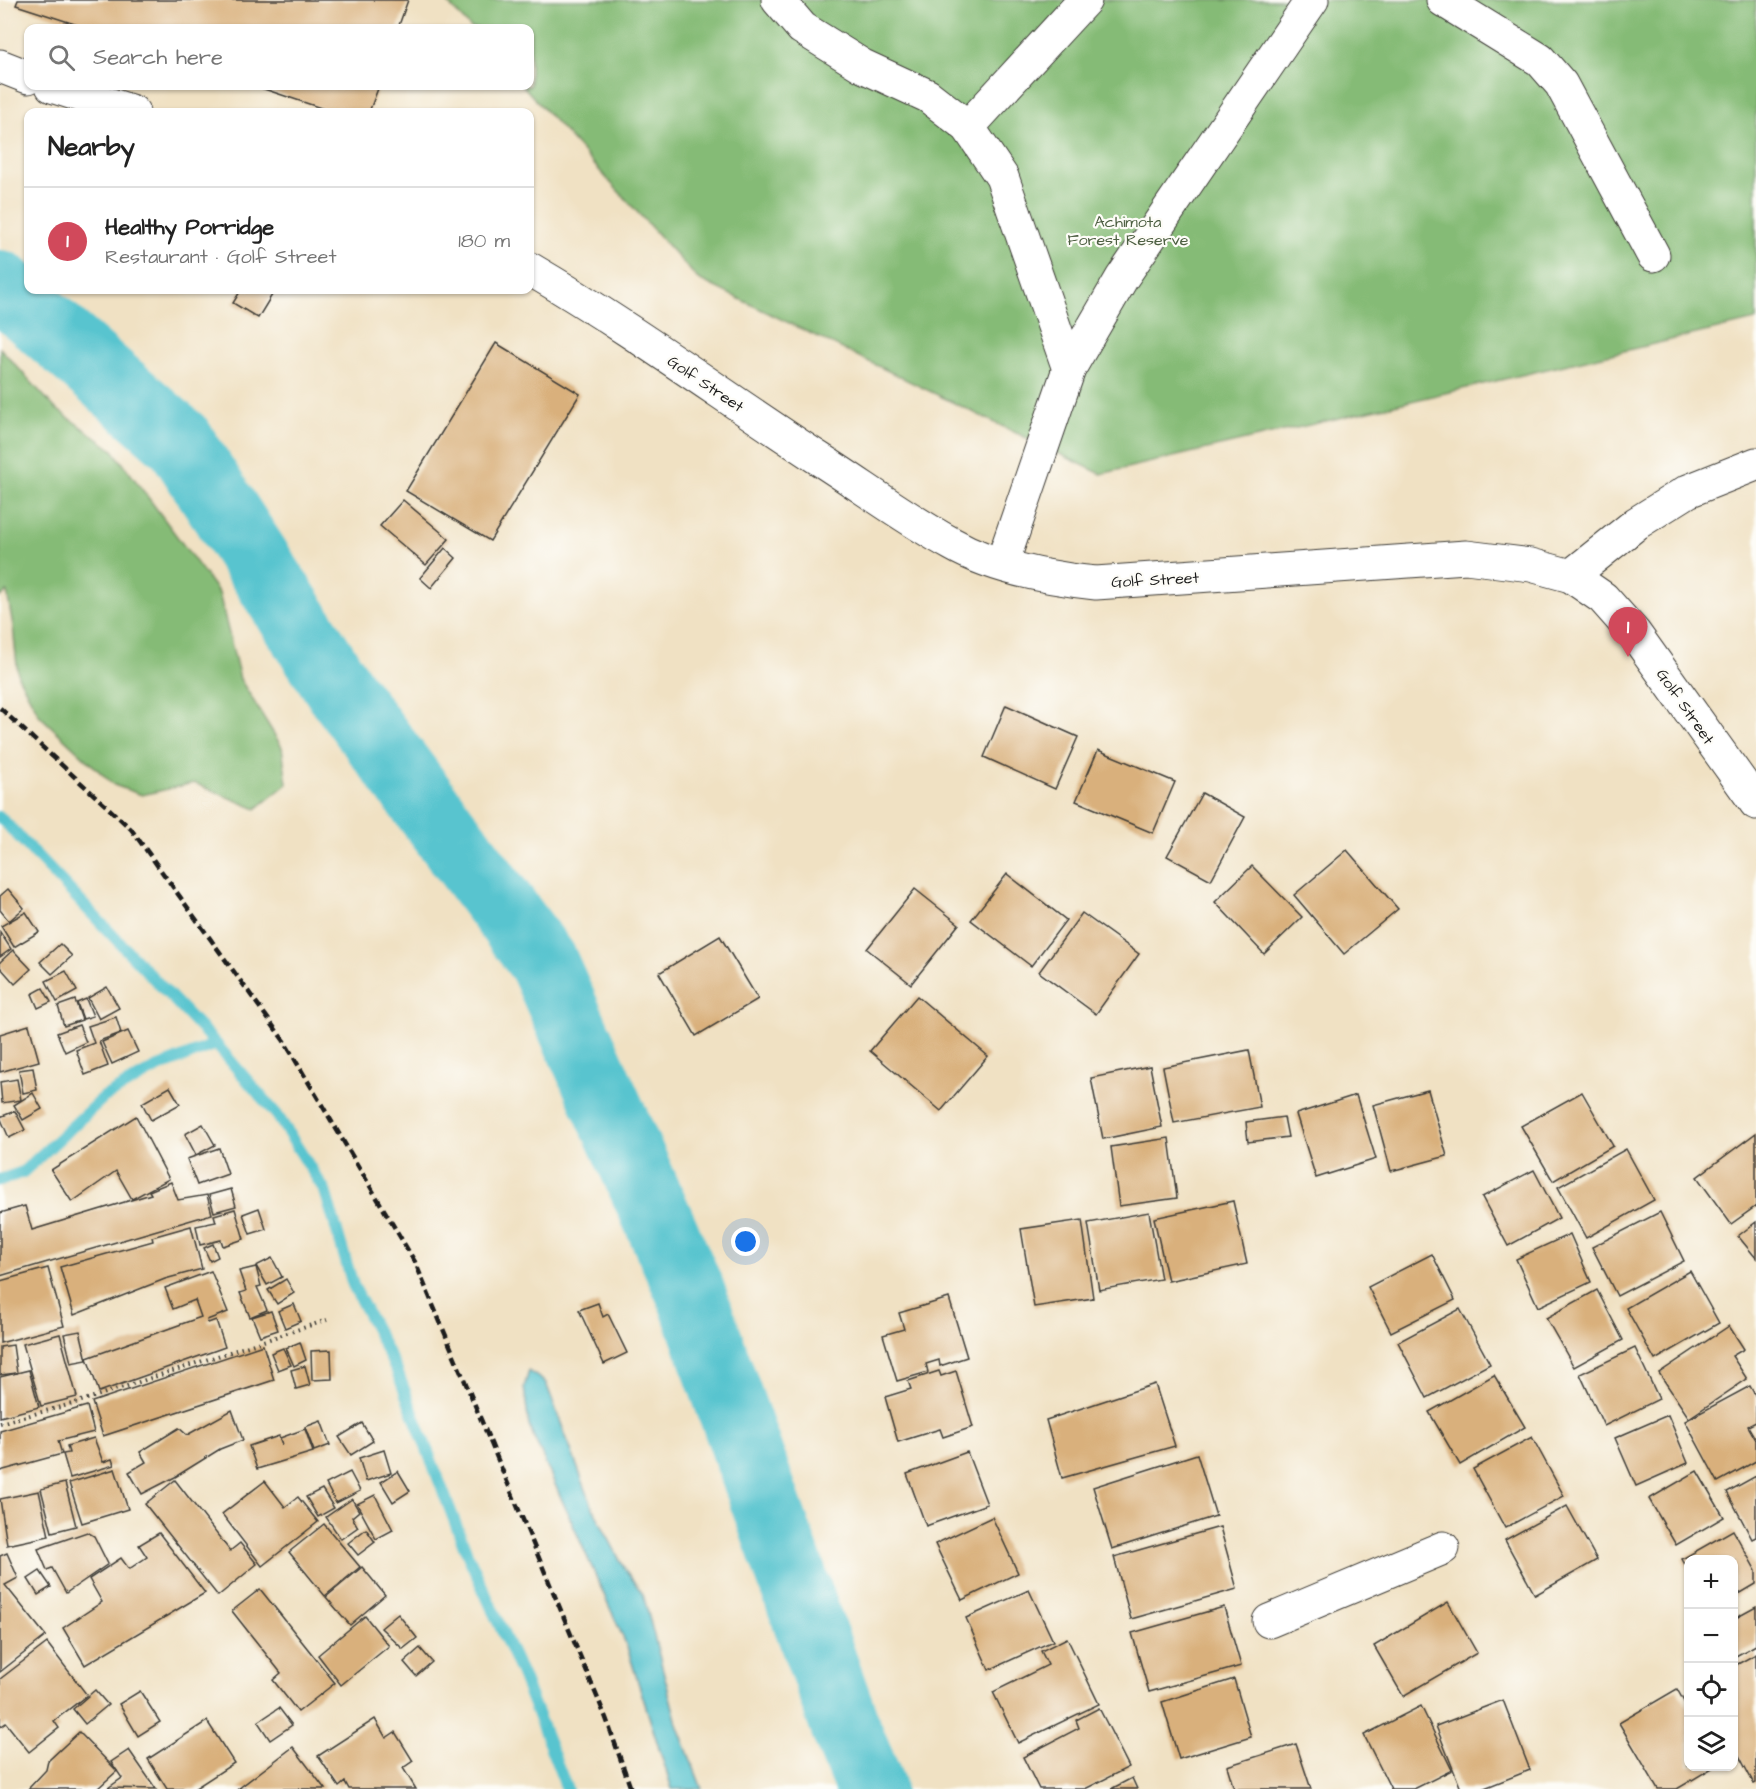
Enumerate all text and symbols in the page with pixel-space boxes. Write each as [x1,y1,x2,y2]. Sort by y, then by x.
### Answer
search box [24,24,534,90]
icon: search [45,41,78,74]
text: Search here [93,42,223,73]
text: Nearby [48,129,135,165]
park label: Achimota Forest Reserve [1068,211,1189,251]
text: Healthy Porridge [105,212,274,243]
text: 1 [66,227,69,255]
text: 180 m [458,227,510,255]
text: Restaurant · Golf Street [105,243,336,271]
street label: Golf Street [663,350,748,418]
street label: Golf Street [1111,567,1200,593]
pin: 1 [1608,608,1648,657]
street label: Golf Street [1651,664,1720,749]
your location [731,1227,760,1256]
map controls [1684,1555,1738,1771]
button: + [1684,1555,1738,1609]
button: − [1684,1609,1738,1663]
button: locate [1684,1663,1738,1717]
button: layers [1684,1717,1738,1771]

